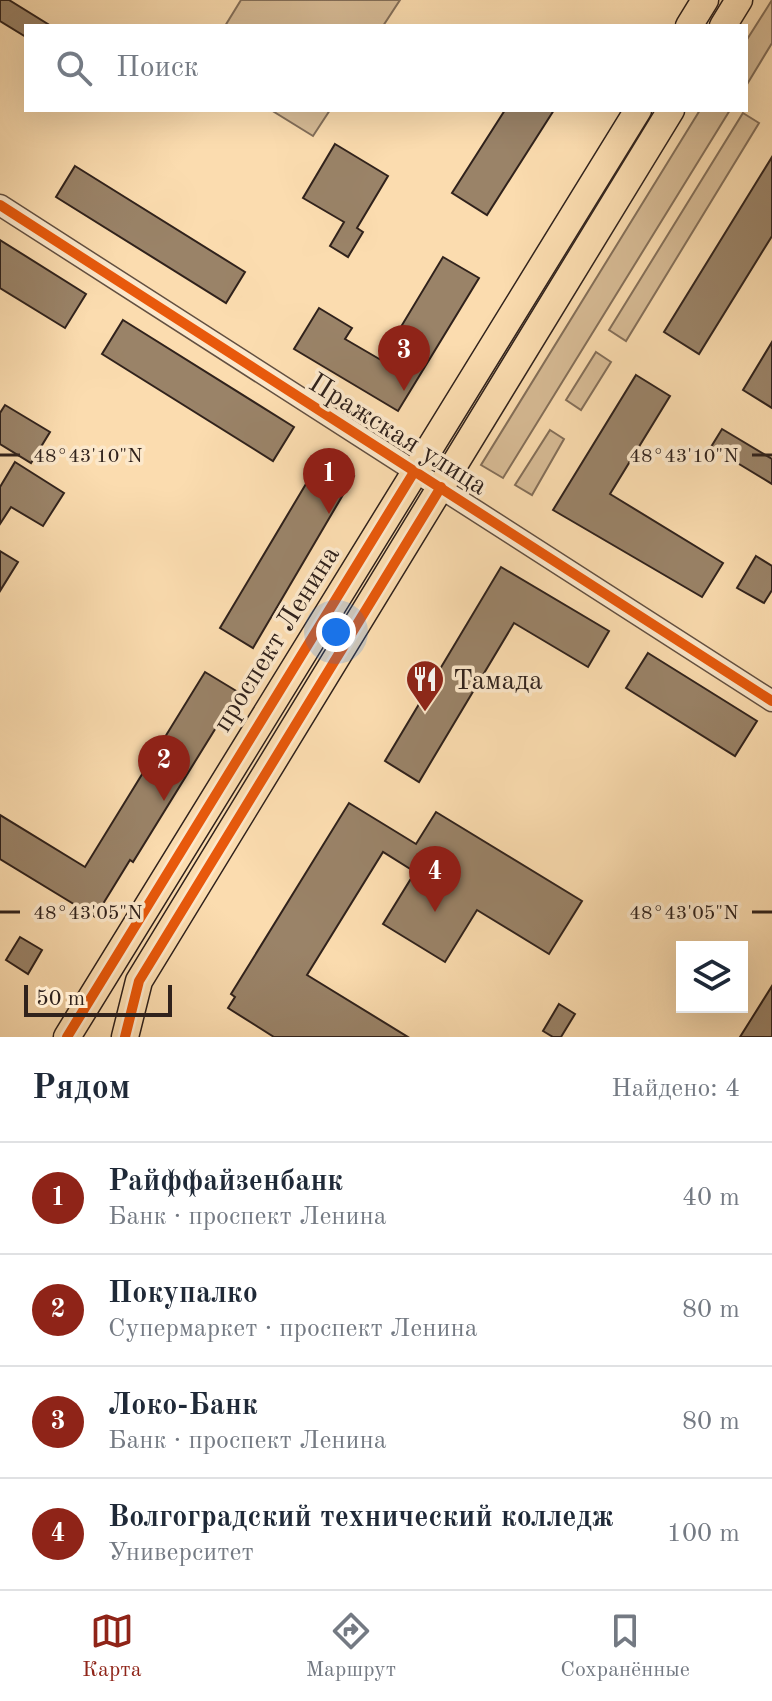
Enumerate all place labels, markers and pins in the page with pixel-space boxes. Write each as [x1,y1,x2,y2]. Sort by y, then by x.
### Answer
pin: 3 [378,325,430,391]
pin: 1 [303,448,355,514]
restaurant icon: Тамада [404,658,446,713]
place label: Тамада [453,668,543,696]
pin: 2 [138,735,190,801]
pin: 4 [409,846,461,912]

